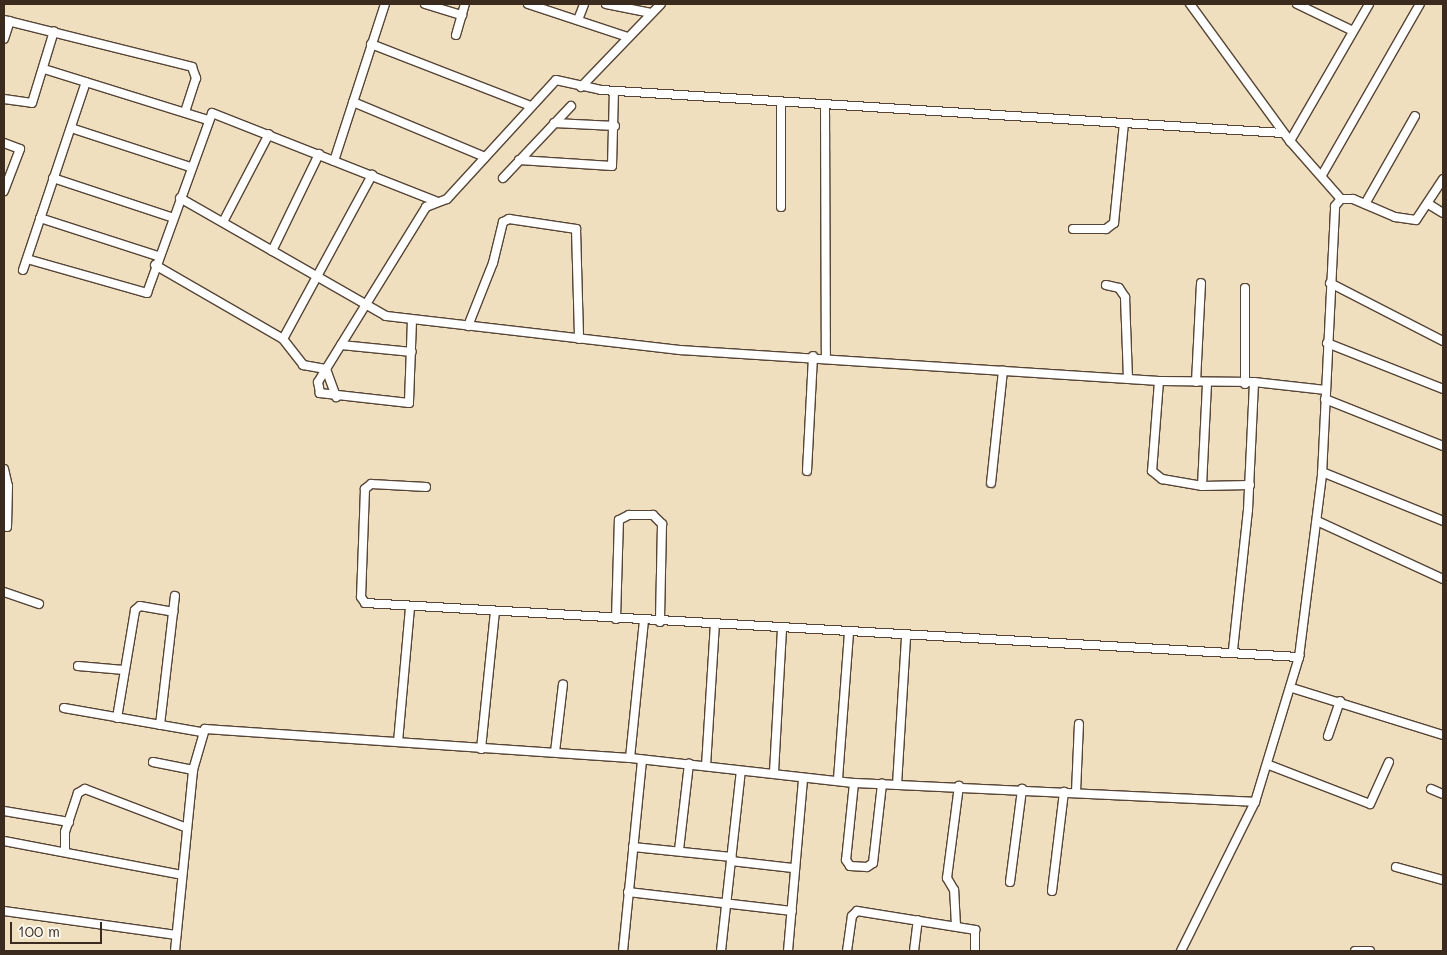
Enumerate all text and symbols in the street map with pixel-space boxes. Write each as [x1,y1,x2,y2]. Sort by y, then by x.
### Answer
scale bar [12,912,105,944]
text: 100 m [18,921,60,941]

